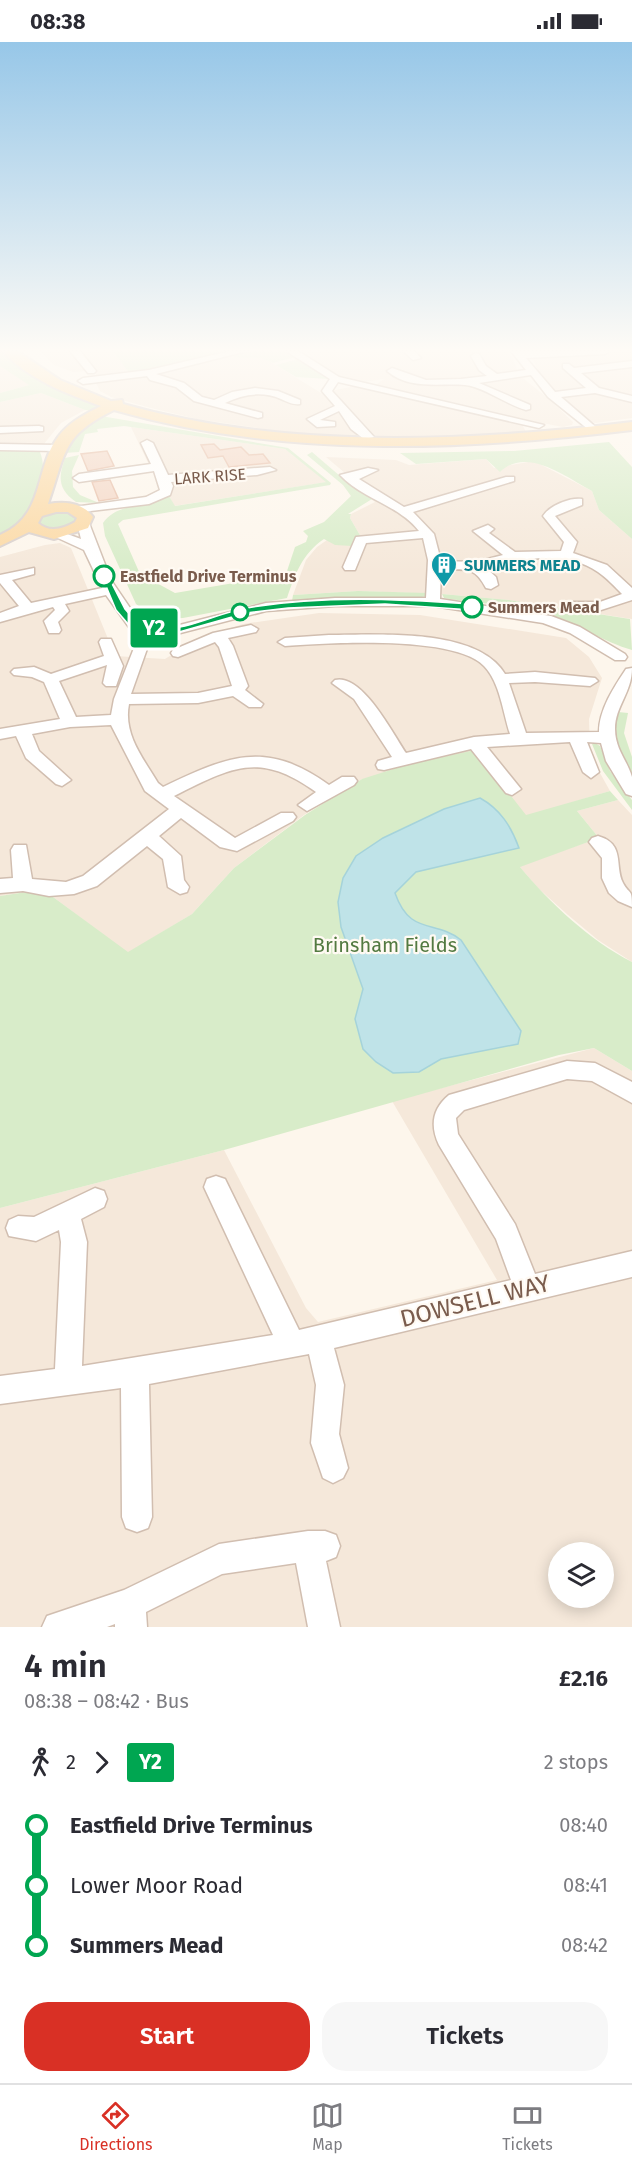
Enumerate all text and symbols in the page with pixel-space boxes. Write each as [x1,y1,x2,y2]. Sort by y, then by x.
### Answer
text: 08:38 [30,8,86,35]
street label: LARK RISE [173,465,247,488]
building icon: SUMMERS MEAD [429,550,459,588]
place label: SUMMERS MEAD [464,556,581,575]
marker: Eastfield Drive Terminus [93,565,115,587]
place label: Eastfield Drive Terminus [120,567,297,586]
marker: Summers Mead [461,596,483,618]
place label: Summers Mead [488,598,600,617]
unlabelled marker [231,603,249,621]
line badge: Y2 [127,608,181,648]
text: Y2 [143,615,165,641]
park label: Brinsham Fields [313,933,457,957]
street label: DOWSELL WAY [397,1269,554,1333]
map controls [548,1542,614,1608]
button: layers [548,1542,614,1608]
text: 4 min [24,1646,107,1686]
text: £2.16 [559,1665,608,1692]
text: 08:38 – 08:42 · Bus [24,1689,189,1713]
icon: walk [24,1746,57,1779]
icon: forward [85,1746,118,1779]
text: Y2 [139,1749,162,1775]
text: 2 [66,1750,76,1774]
text: 2 stops [544,1750,608,1774]
text: Eastfield Drive Terminus [70,1812,313,1839]
text: 08:40 [559,1813,608,1837]
text: Lower Moor Road [70,1872,243,1899]
text: 08:41 [563,1873,608,1897]
text: Summers Mead [70,1932,223,1959]
text: 08:42 [561,1933,608,1957]
button: Start [24,2002,310,2071]
button: Tickets [322,2002,608,2071]
tab: Directions [79,2099,153,2154]
tab: Map [311,2099,344,2154]
tab: Tickets [502,2099,553,2154]

